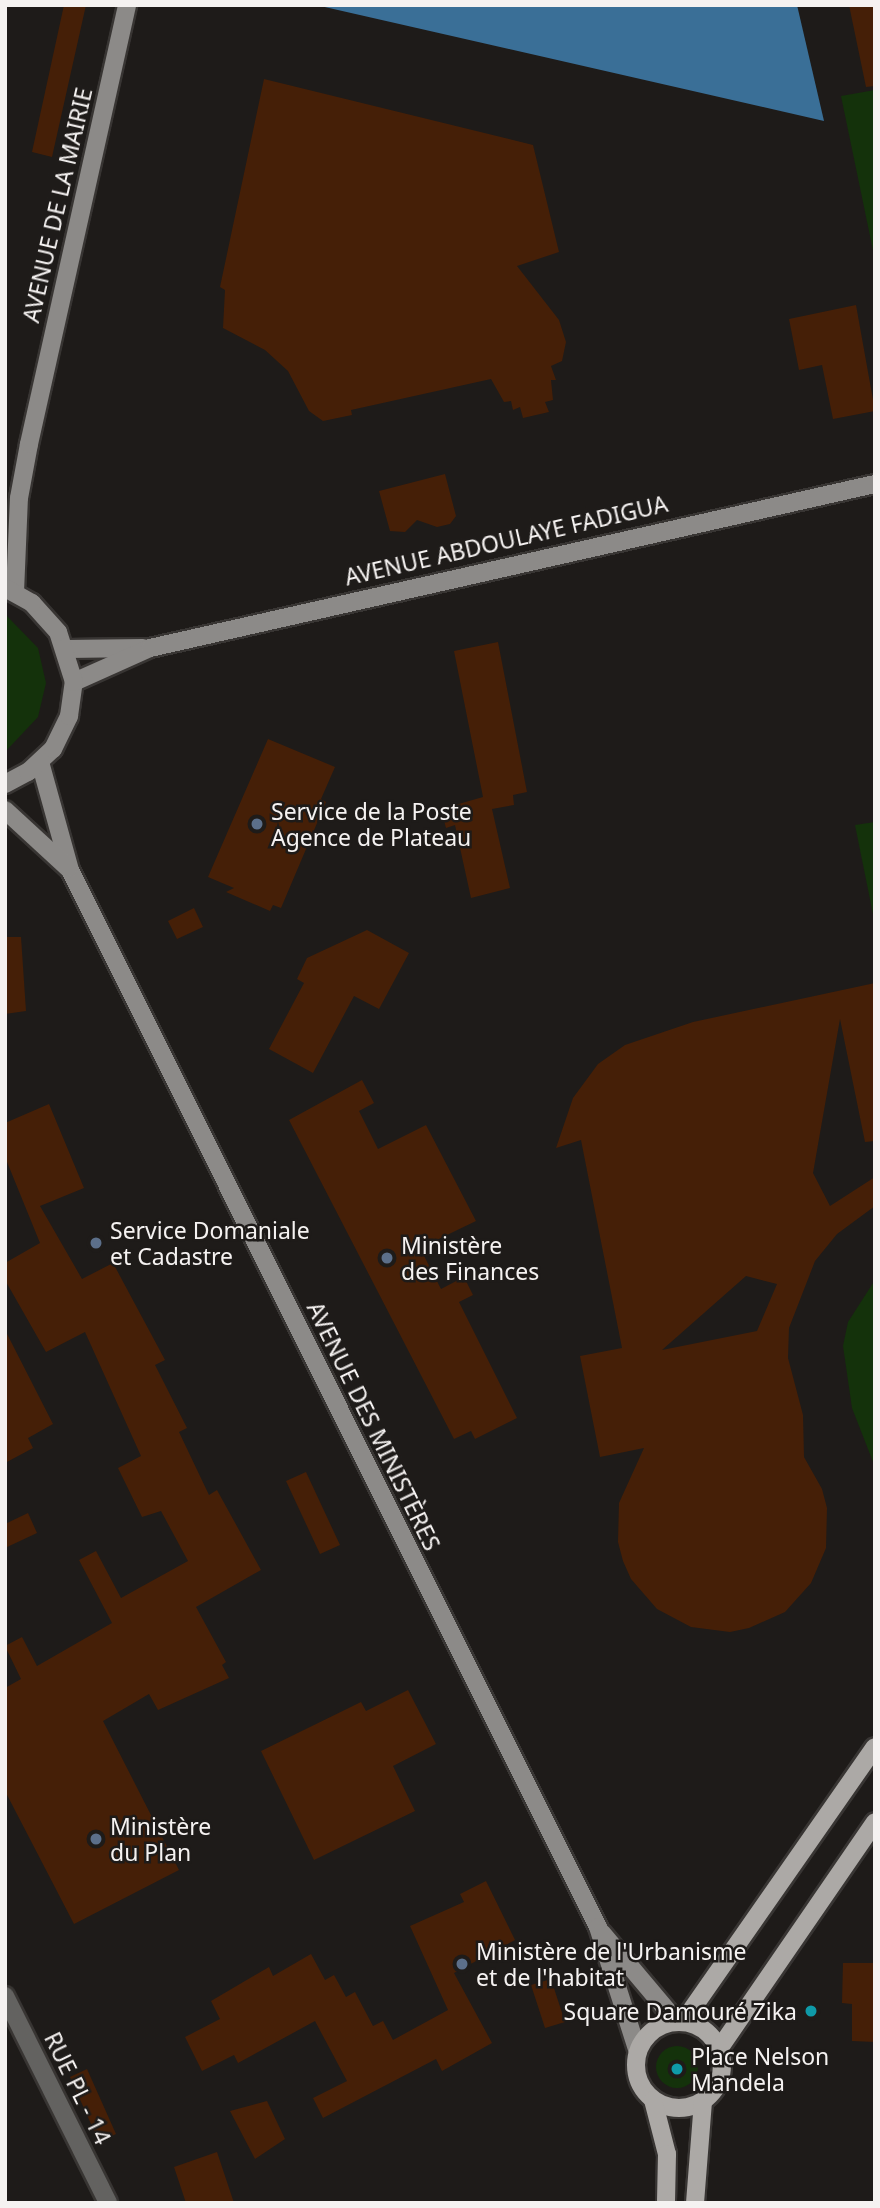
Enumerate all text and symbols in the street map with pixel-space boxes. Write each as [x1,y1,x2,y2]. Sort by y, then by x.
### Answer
street label: AVENUE DE LA MAIRIE [17,85,97,325]
street label: AVENUE ABDOULAYE FADIGUA [342,489,670,591]
place label: Service de la Poste Agence de Plateau [271,797,472,851]
marker: Service de la Poste Agence de Plateau [249,816,265,832]
place label: Service Domaniale et Cadastre [110,1216,310,1270]
place label: Ministère des Finances [401,1231,539,1285]
marker: Service Domaniale et Cadastre [88,1235,104,1251]
marker: Ministère des Finances [379,1250,395,1266]
street label: AVENUE DES MINISTÈRES [302,1297,446,1555]
place label: Ministère du Plan [110,1812,211,1866]
marker: Ministère du Plan [88,1831,104,1847]
place label: Ministère de l'Urbanisme et de l'habitat [476,1937,746,1991]
marker: Ministère de l'Urbanisme et de l'habitat [454,1956,470,1972]
place label: Square Damouré Zika [564,1997,797,2025]
marker: Square Damouré Zika [803,2003,819,2019]
street label: RUE PL - 14 [39,2027,117,2149]
place label: Place Nelson Mandela [691,2042,829,2096]
marker: Place Nelson Mandela [669,2061,685,2077]

